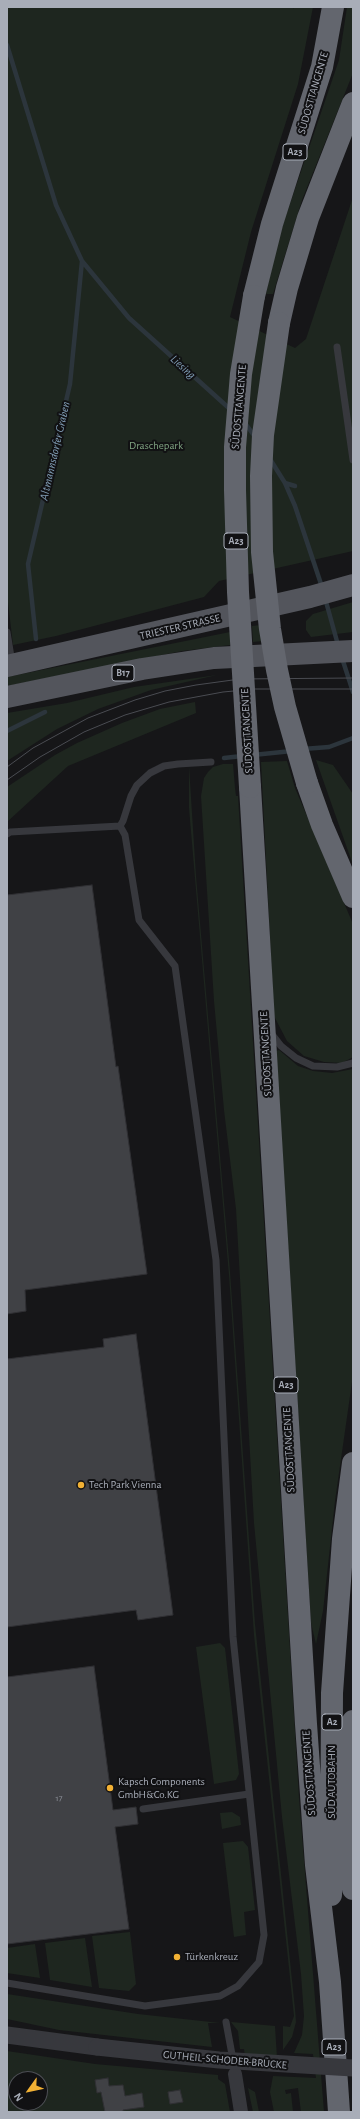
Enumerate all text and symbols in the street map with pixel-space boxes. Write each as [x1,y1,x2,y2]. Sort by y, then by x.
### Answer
street label: SÜDOSTTANGENTE [295,50,331,136]
road number: A23 [283,144,307,160]
water label: Liesing [167,352,199,382]
street label: SÜDOSTTANGENTE [229,364,249,450]
water label: Altmannsdorfer Graben [37,400,73,502]
park label: Draschepark [129,439,183,453]
road number: A23 [224,533,248,549]
street label: TRIESTER STRASSE [139,611,221,643]
road number: B17 [112,665,134,681]
street label: SÜDOSTTANGENTE [238,688,256,774]
street label: SÜDOSTTANGENTE [257,1011,275,1097]
road number: A23 [274,1377,298,1393]
street label: SÜDOSTTANGENTE [280,1407,298,1493]
place label: Tech Park Vienna [89,1478,162,1492]
marker: Tech Park Vienna [76,1480,86,1490]
road number: A2 [322,1714,342,1730]
street label: SÜDOSTTANGENTE [299,1730,319,1816]
street label: SÜD AUTOBAHN [325,1745,339,1819]
place label: Kapsch Components GmbH&Co.KG [118,1775,205,1801]
marker: Kapsch Components GmbH&Co.KG [105,1783,115,1793]
house number: 17 [56,1793,62,1803]
place label: Türkenkreuz [185,1950,238,1964]
marker: Türkenkreuz [172,1952,182,1962]
road number: A23 [322,2039,346,2055]
street label: GUTHEIL-SCHODER-BRÜCKE [162,2048,288,2072]
north arrow [8,2071,48,2111]
text: N [12,2091,25,2103]

